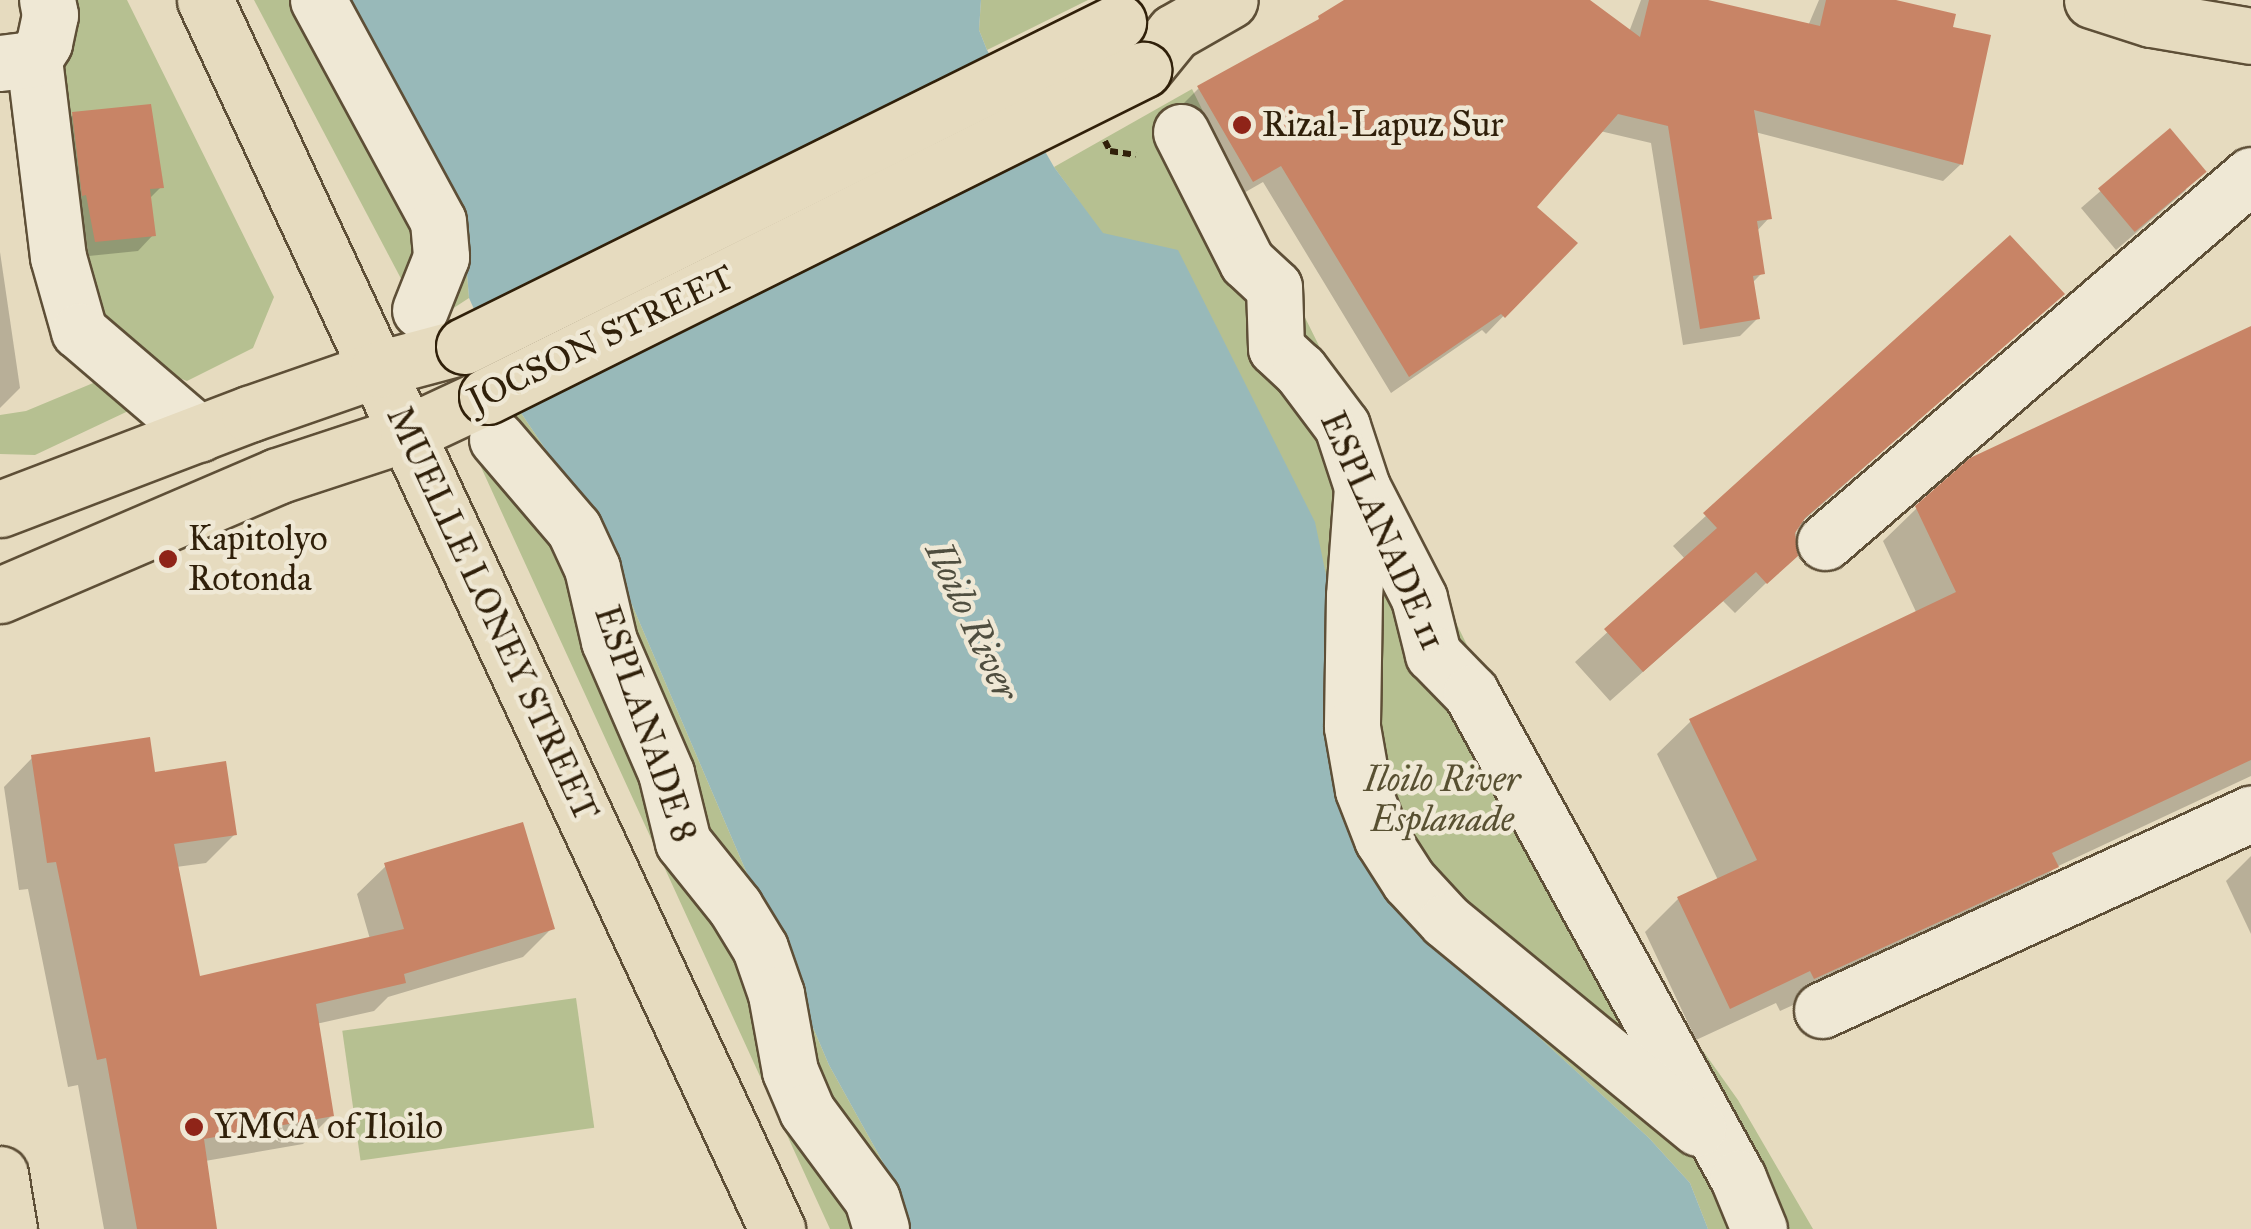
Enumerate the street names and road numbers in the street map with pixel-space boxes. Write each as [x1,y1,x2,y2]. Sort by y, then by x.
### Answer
street label: JOCSON STREET [461,256,741,422]
street label: MUELLE LONEY STREET [377,400,607,828]
street label: ESPLANADE 11 [1311,405,1453,657]
street label: ESPLANADE 8 [585,600,705,848]

